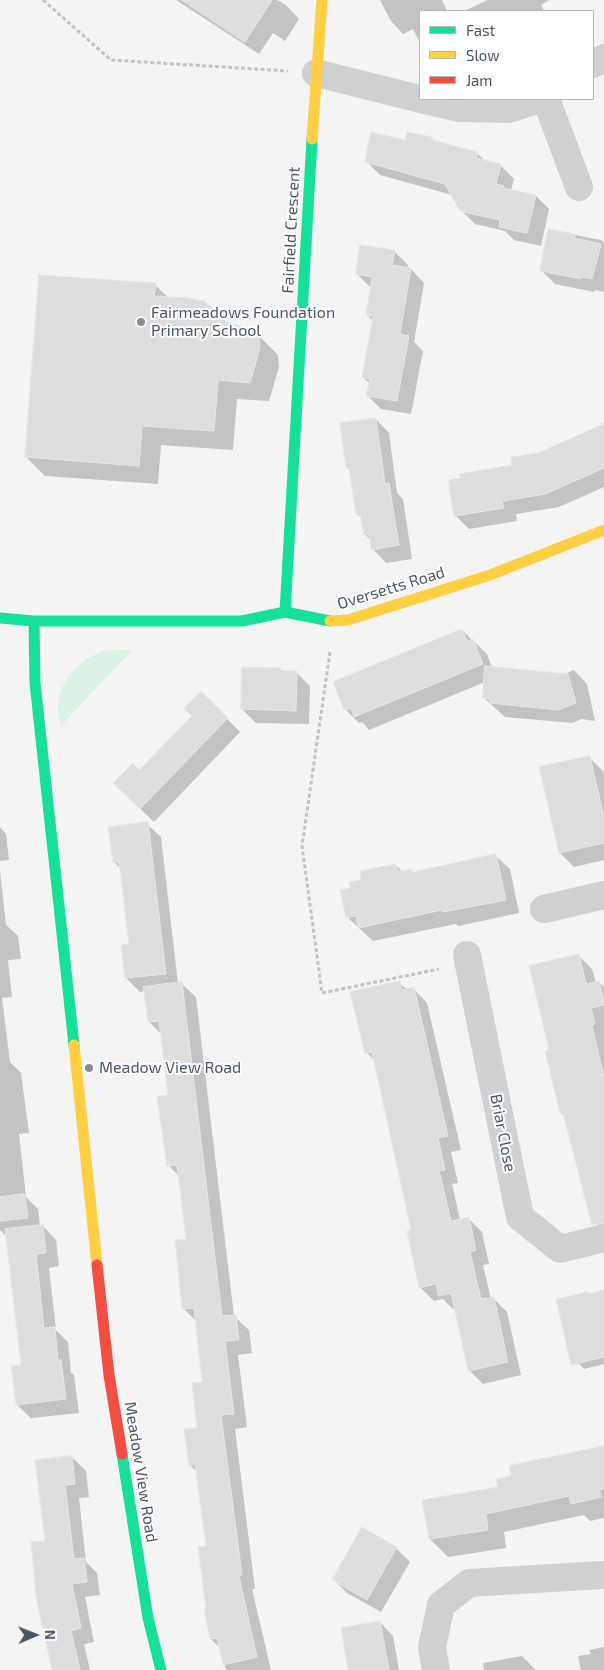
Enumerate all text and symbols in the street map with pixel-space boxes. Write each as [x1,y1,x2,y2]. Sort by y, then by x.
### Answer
legend [419,10,594,100]
text: Fast [466,21,495,39]
text: Slow [466,46,500,64]
text: Jam [466,71,492,89]
street label: Fairfield Crescent [278,166,304,294]
place label: Fairmeadows Foundation Primary School [151,303,335,341]
marker: Fairmeadows Foundation Primary School [135,316,147,328]
street label: Oversetts Road [335,563,447,613]
place label: Meadow View Road [99,1058,241,1078]
marker: Meadow View Road [83,1062,95,1074]
street label: Briar Close [486,1093,520,1173]
street label: Meadow View Road [120,1400,162,1544]
north arrow [10,1610,60,1660]
text: N [42,1630,59,1640]

